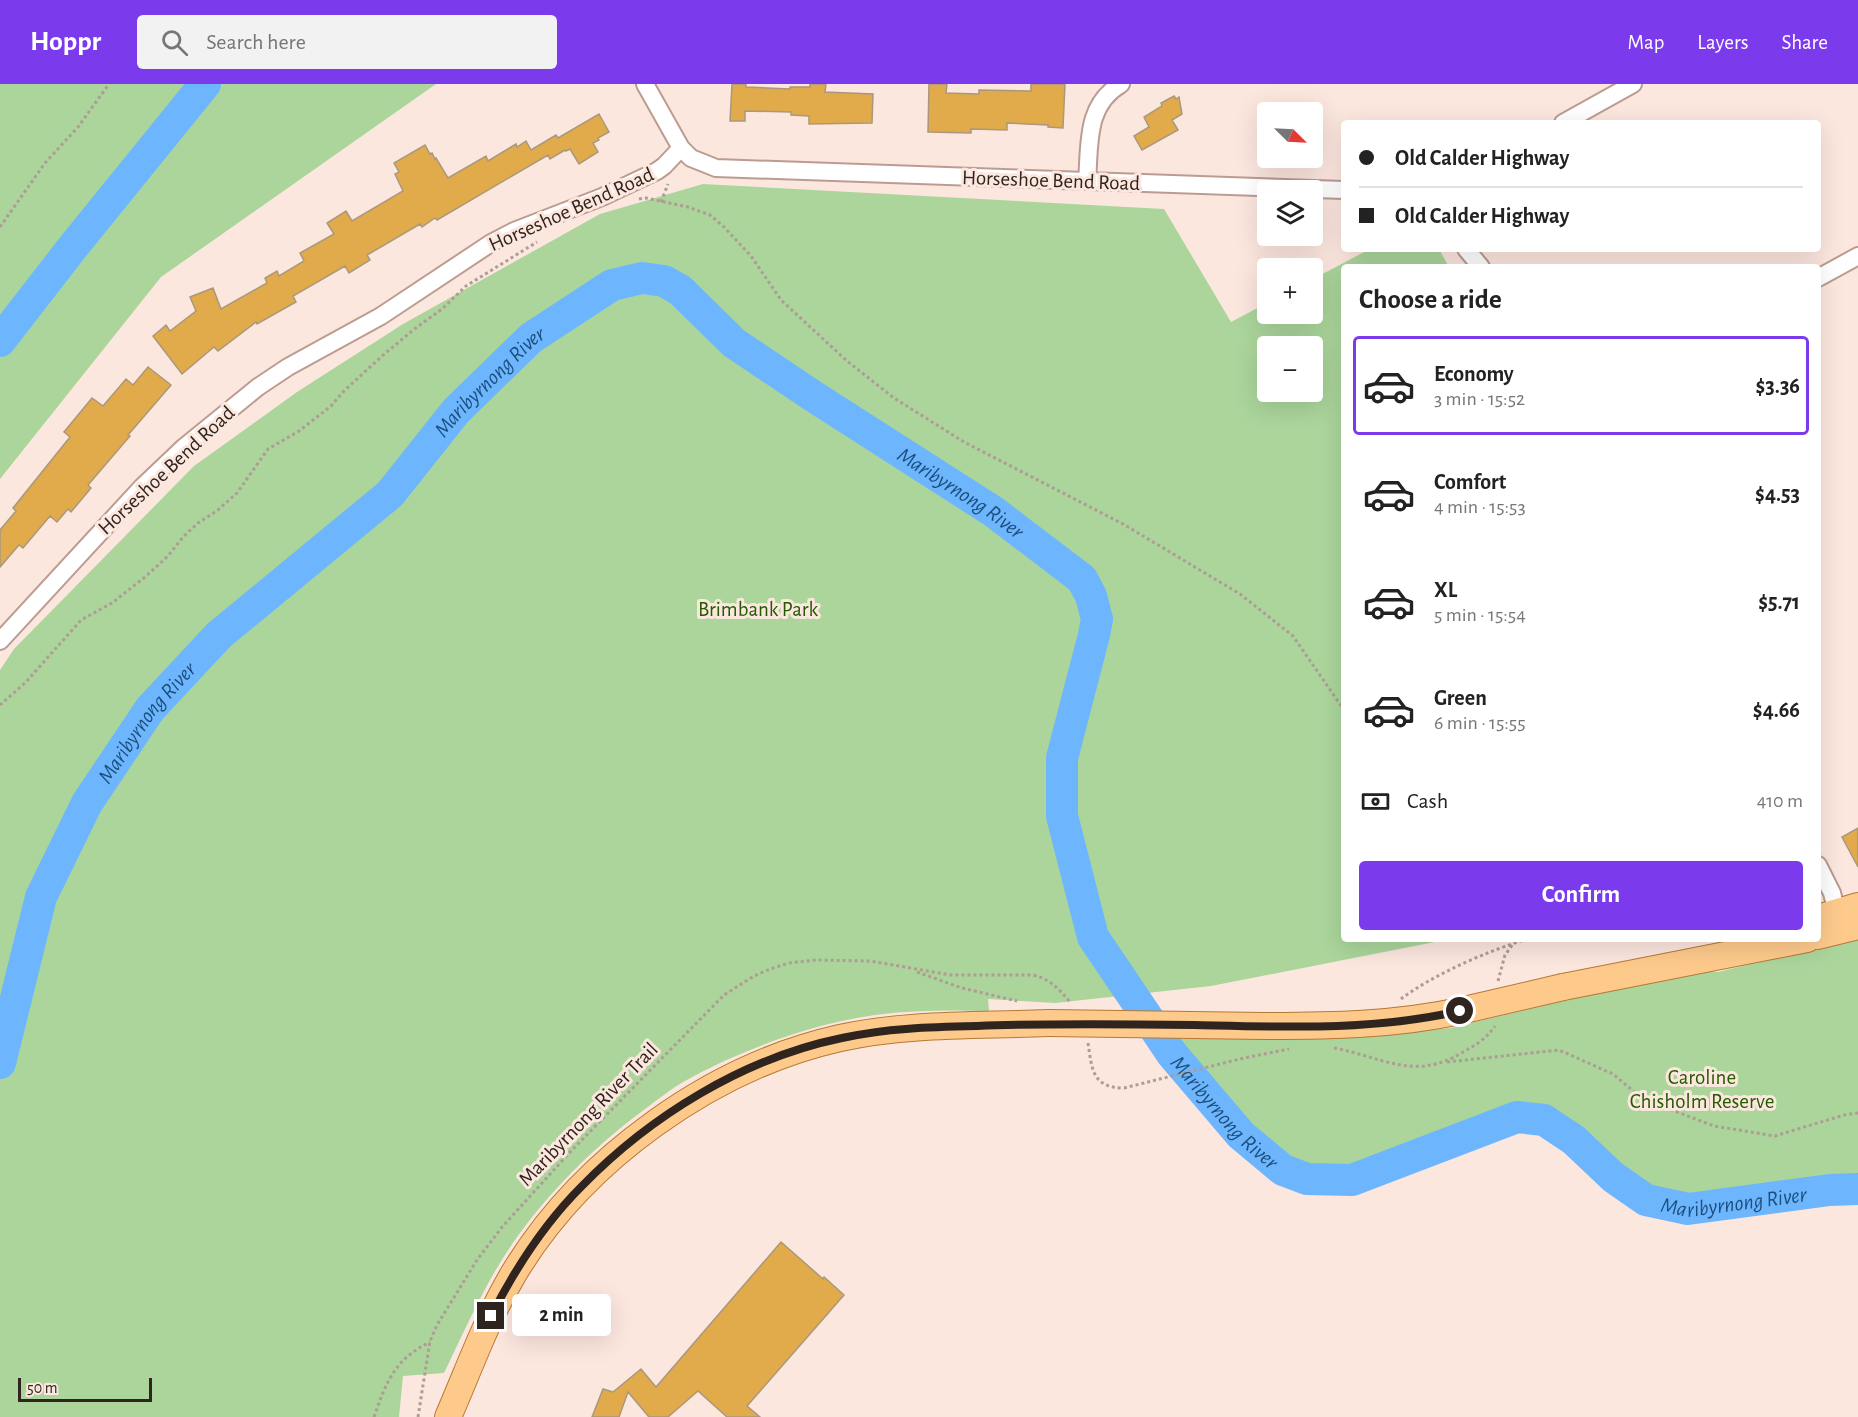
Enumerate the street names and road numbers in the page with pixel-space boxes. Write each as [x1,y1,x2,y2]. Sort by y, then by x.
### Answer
street label: Horseshoe Bend Road [486,164,657,255]
street label: Horseshoe Bend Road [962,167,1140,194]
street label: Horseshoe Bend Road [94,402,239,539]
street label: Maribyrnong River Trail [515,1039,662,1190]

